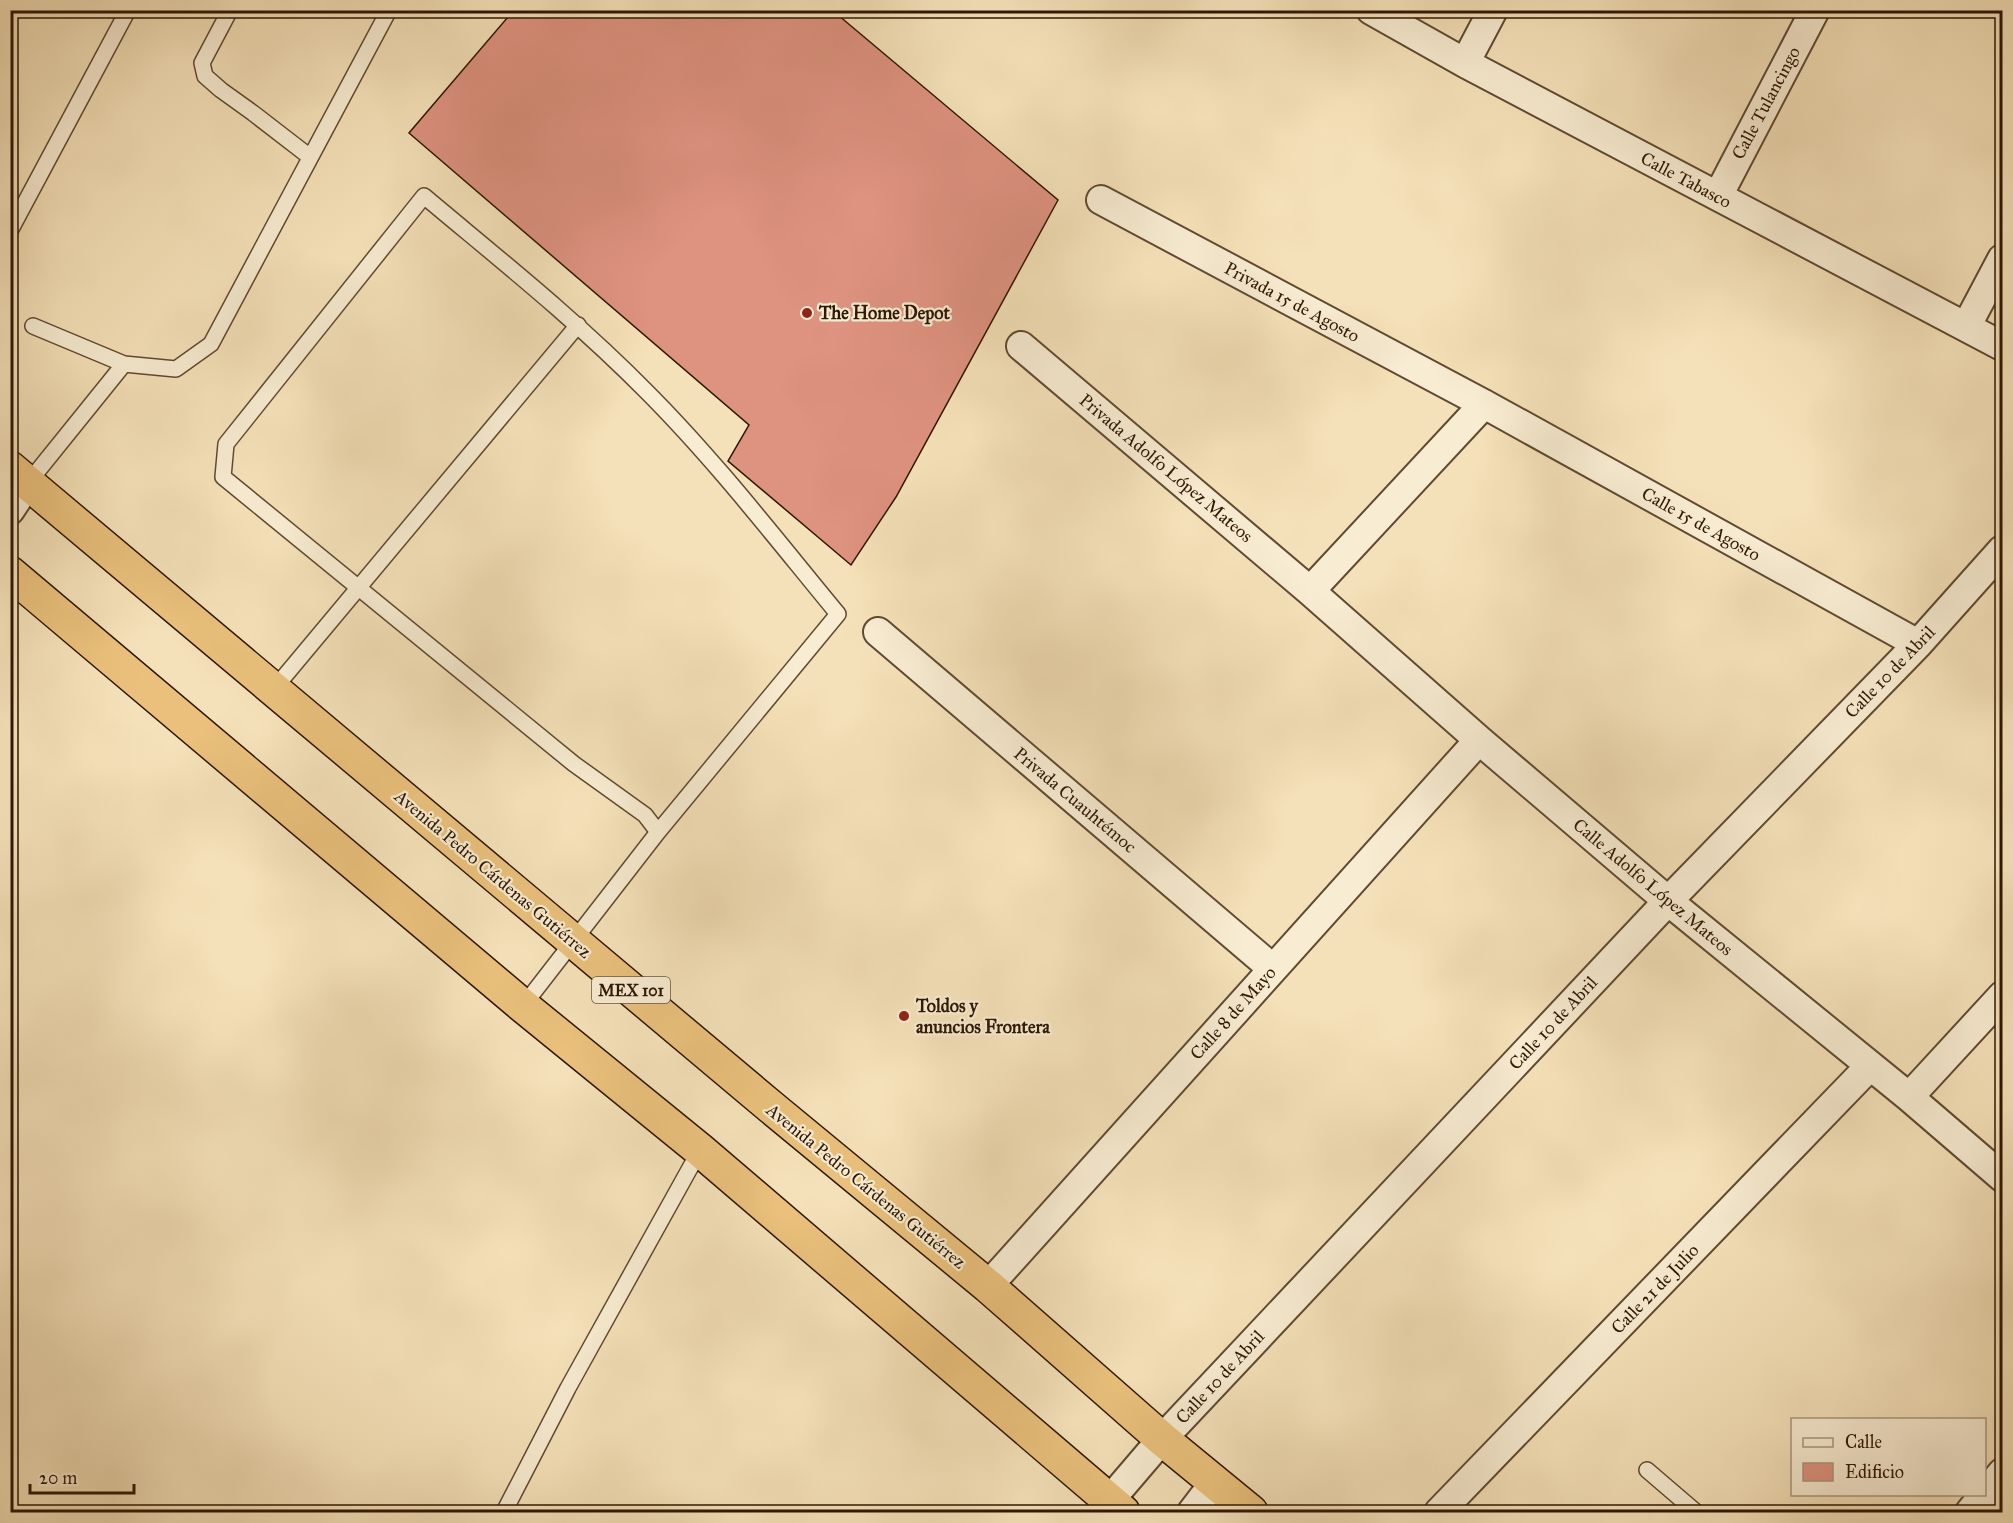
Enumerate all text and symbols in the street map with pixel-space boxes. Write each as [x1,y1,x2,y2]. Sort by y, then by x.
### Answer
street label: Calle Tulancingo [1727,43,1806,164]
street label: Calle Tabasco [1637,147,1735,213]
street label: Privada 15 de Agosto [1220,257,1363,348]
place label: The Home Depot [818,302,951,325]
marker: The Home Depot [800,306,814,320]
street label: Privada Adolfo López Mateos [1075,389,1257,547]
street label: Calle 15 de Agosto [1637,482,1764,567]
street label: Calle 10 de Abril [1840,621,1940,723]
street label: Privada Cuauhtémoc [1009,742,1141,858]
street label: Avenida Pedro Cárdenas Gutiérrez [389,785,596,963]
street label: Calle Adolfo López Mateos [1569,814,1737,960]
street label: Calle 8 de Mayo [1185,962,1281,1064]
street label: Calle 10 de Abril [1504,972,1602,1074]
road number: MEX 101 [592,977,670,1003]
place label: Toldos y anuncios Frontera [915,995,1050,1038]
marker: Toldos y anuncios Frontera [897,1009,911,1023]
street label: Avenida Pedro Cárdenas Gutiérrez [761,1098,970,1273]
street label: Calle 21 de Julio [1607,1239,1704,1339]
street label: Calle 10 de Abril [1171,1326,1269,1428]
legend [1791,1418,1986,1496]
text: Calle [1845,1431,1882,1453]
scale bar [30,1457,134,1495]
text: Edificio [1845,1461,1904,1483]
text: 20 m [39,1467,77,1489]

